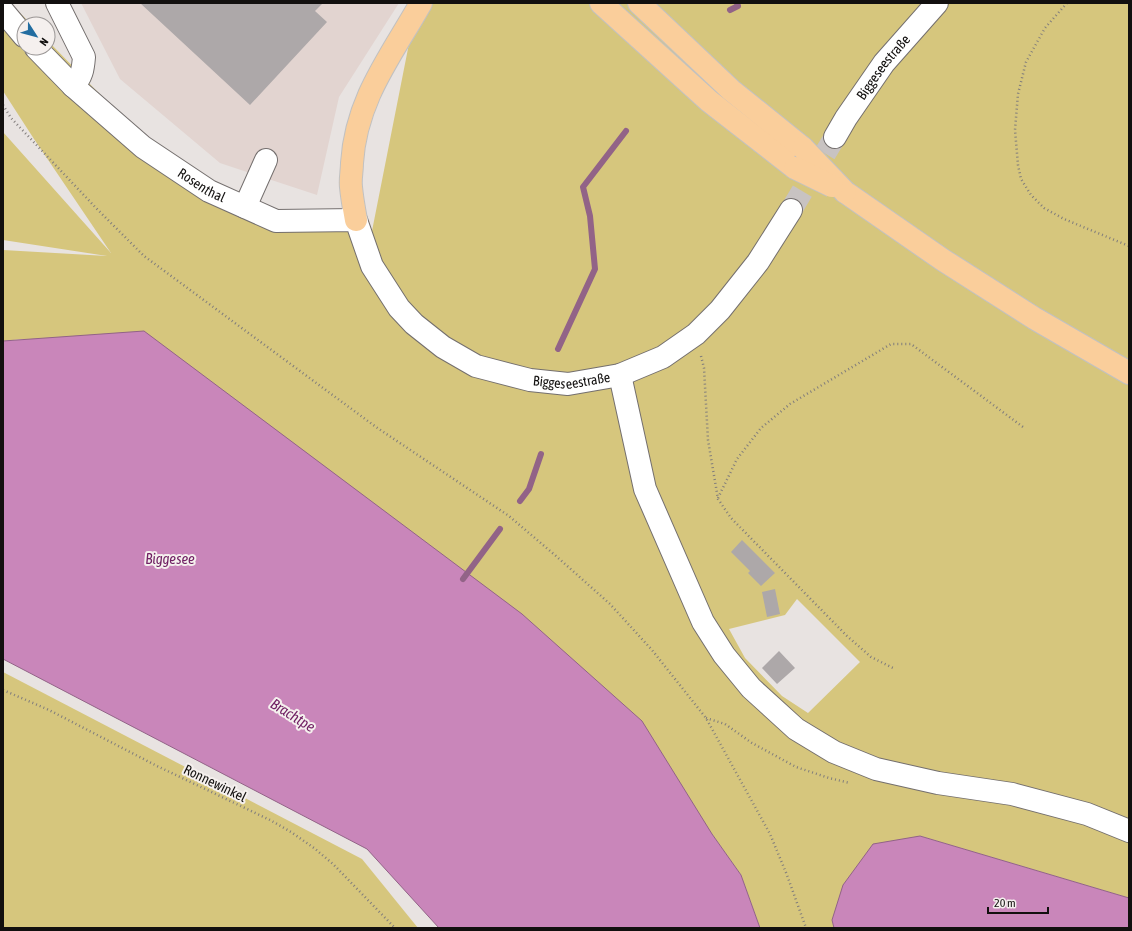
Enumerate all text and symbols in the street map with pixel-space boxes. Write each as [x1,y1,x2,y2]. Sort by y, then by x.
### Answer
north arrow [16,16,56,56]
street label: Biggeseestraße [853,31,913,103]
text: N [37,36,51,48]
street label: Rosenthal [175,165,228,205]
street label: Biggeseestraße [532,369,611,392]
water label: Biggesee [145,550,195,567]
water label: Brachtpe [268,695,318,735]
street label: Ronnewinkel [181,761,249,805]
scale bar [988,889,1048,915]
text: 20 m [994,896,1016,910]

